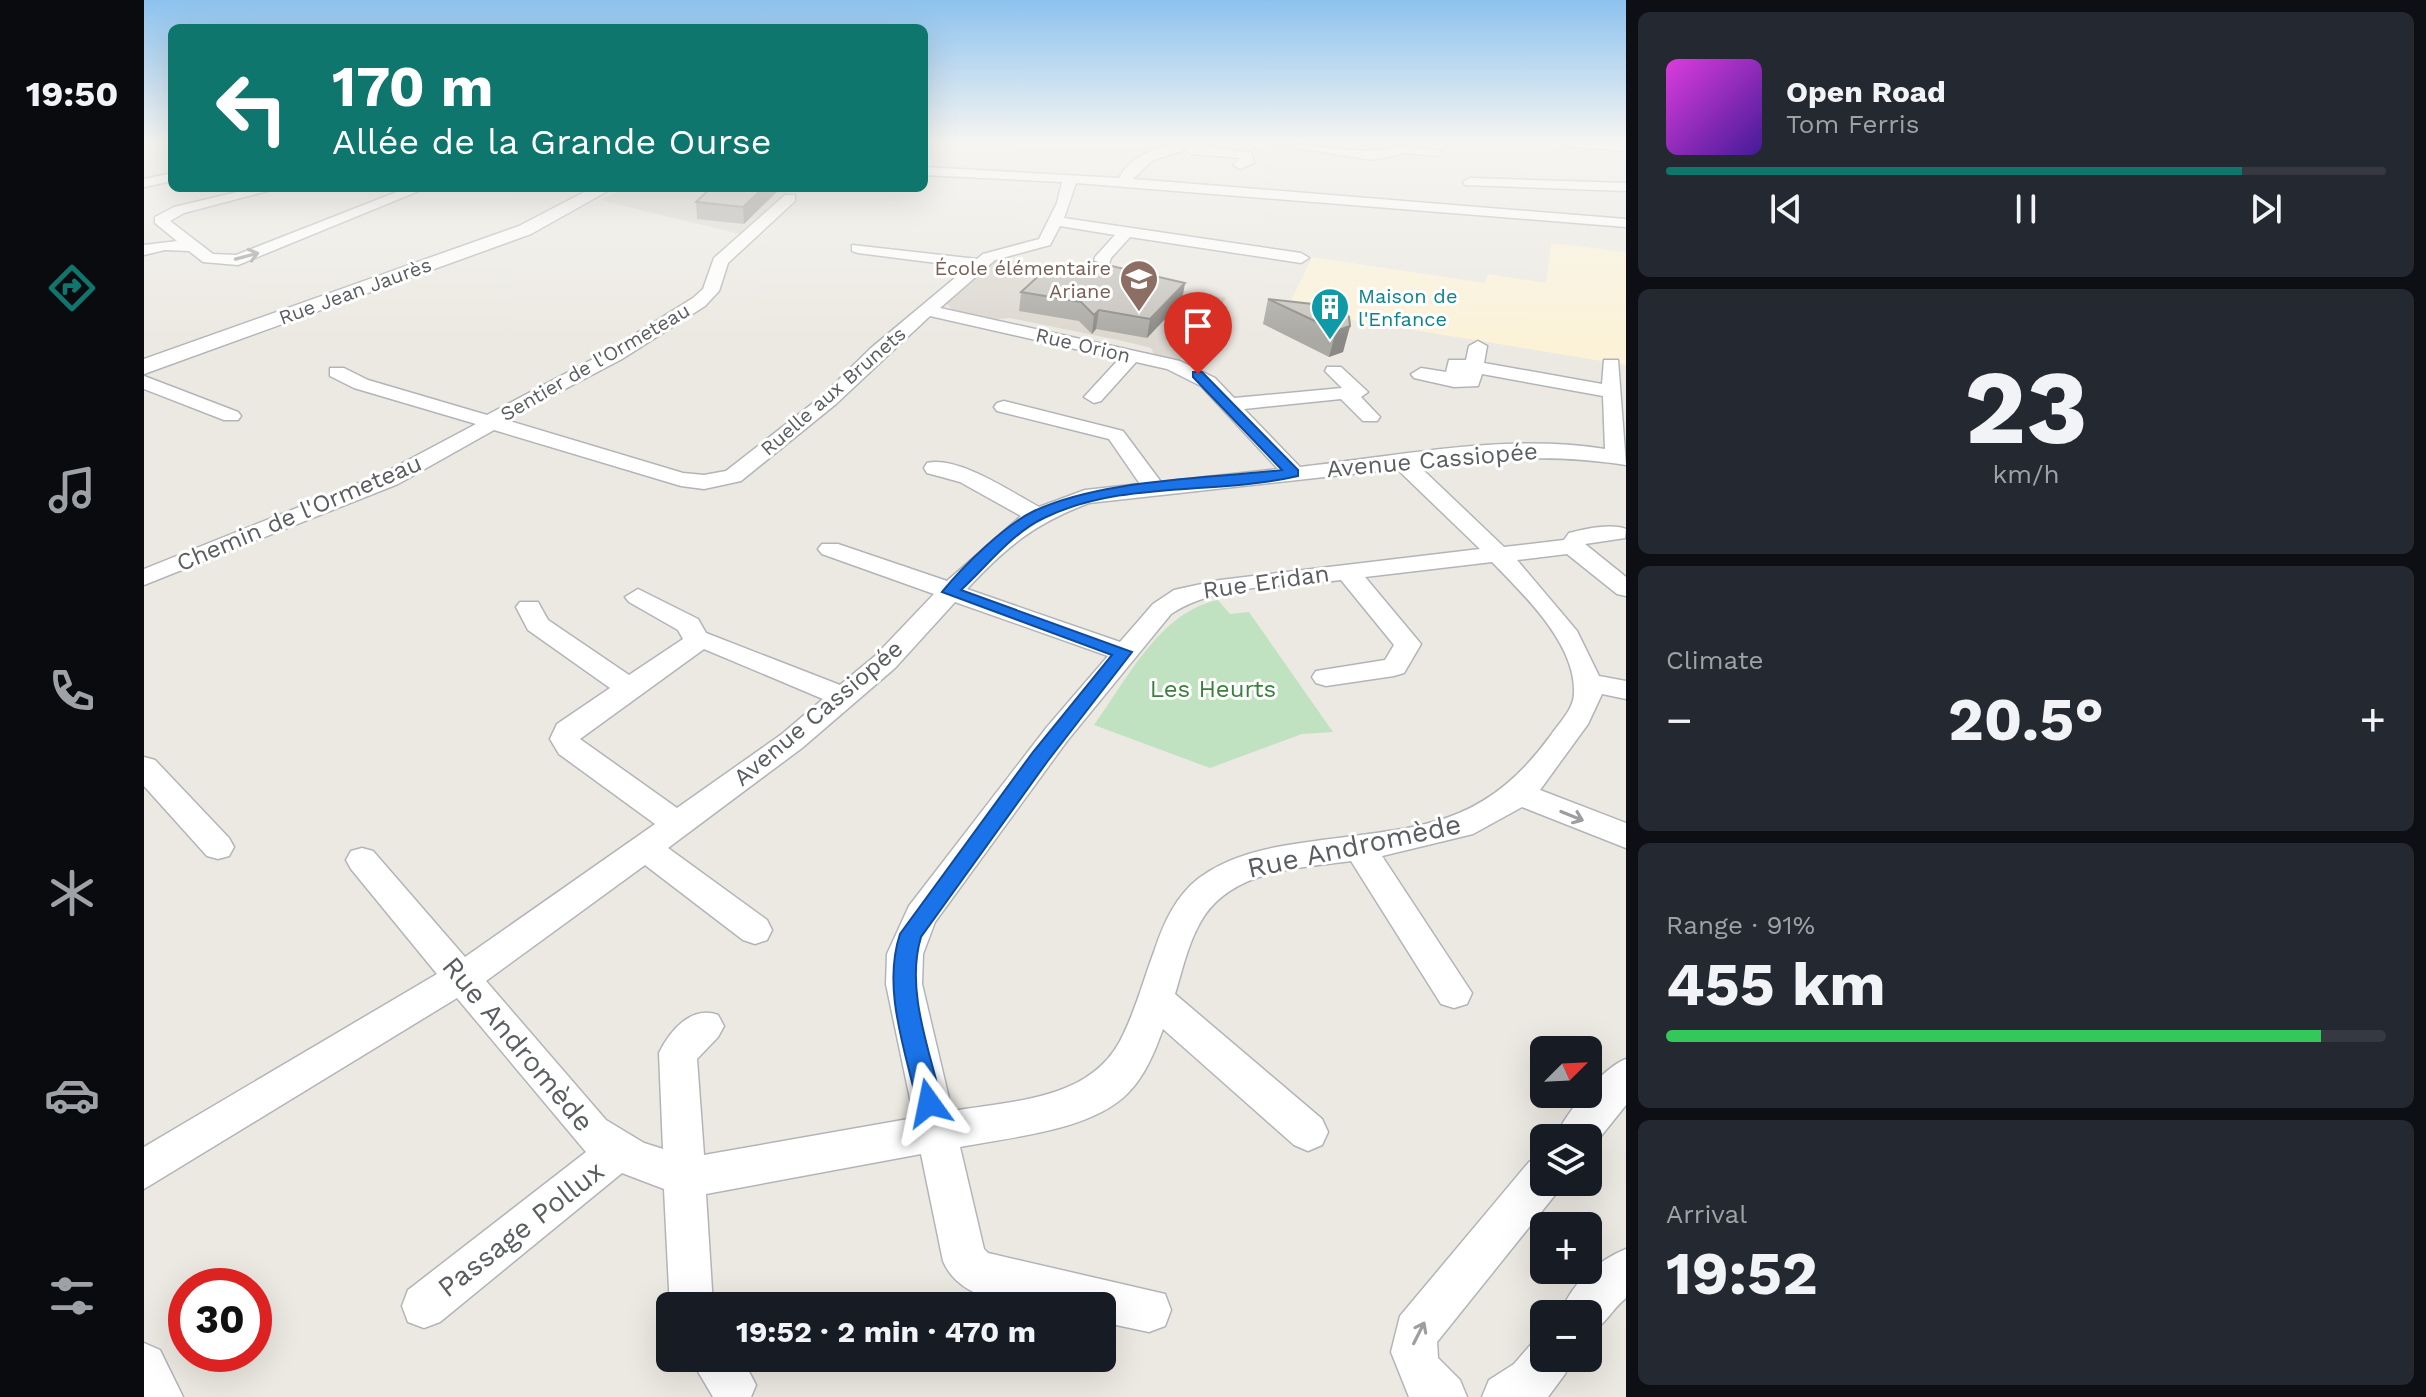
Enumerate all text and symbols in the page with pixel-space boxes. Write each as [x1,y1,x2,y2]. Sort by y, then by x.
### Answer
text: 170 m [332,54,494,120]
icon: left [200,56,304,160]
text: 19:50 [26,73,118,115]
text: Open Road [1786,74,1946,109]
text: Tom Ferris [1786,109,1919,139]
text: Allée de la Grande Ourse [332,121,771,163]
icon: previous [1764,187,1808,231]
icon: pause [2004,187,2048,231]
icon: next [2244,187,2288,231]
one-way arrow [234,248,260,263]
street label: Rue Jean Jaurès [275,252,435,330]
place label: École élémentaire Ariane [935,256,1111,303]
school or university icon: École élémentaire Ariane [1118,258,1160,313]
icon: directions [44,260,100,316]
place label: Maison de l'Enfance [1358,284,1457,331]
building icon: Maison de l'Enfance [1309,286,1351,341]
pin [1164,292,1232,374]
street label: Sentier de l'Ormeteau [496,298,694,426]
icon: arrive [1176,304,1220,348]
street label: Ruelle aux Brunets [756,321,910,461]
street label: Rue Orion [1033,322,1133,368]
text: 23 [1964,346,2088,468]
street label: Avenue Cassiopée [1325,437,1539,483]
street label: Chemin de l'Ormeteau [172,449,426,577]
text: km/h [1993,459,2059,489]
icon: music [44,462,100,518]
street label: Rue Eridan [1201,559,1331,605]
street label: Avenue Cassiopée [728,634,908,792]
text: Climate [1666,645,1764,675]
icon: phone [44,663,100,719]
park label: Les Heurts [1150,675,1276,703]
text: 20.5° [1948,684,2104,755]
text: − [1666,694,1693,746]
text: + [2359,694,2386,746]
street label: Rue Andromède [1244,807,1464,885]
one-way arrow [1559,809,1584,824]
icon: climate [44,865,100,921]
text: Range · 91% [1666,910,1815,940]
text: 455 km [1666,949,1886,1020]
street label: Rue Andromède [435,950,601,1138]
north arrow [1530,1036,1602,1108]
map controls [1530,1036,1602,1372]
position arrow [887,1061,971,1145]
icon: car [44,1067,100,1123]
button: layers [1530,1124,1602,1196]
street label: Passage Pollux [431,1154,611,1304]
text: Arrival [1666,1199,1747,1229]
button: + [1530,1212,1602,1284]
text: 19:52 [1666,1238,1818,1309]
icon: filters [44,1268,100,1324]
speed limit sign: 30 [168,1268,272,1372]
button: − [1530,1300,1602,1372]
text: 19:52 · 2 min · 470 m [736,1314,1036,1349]
one-way arrow [1412,1321,1427,1345]

